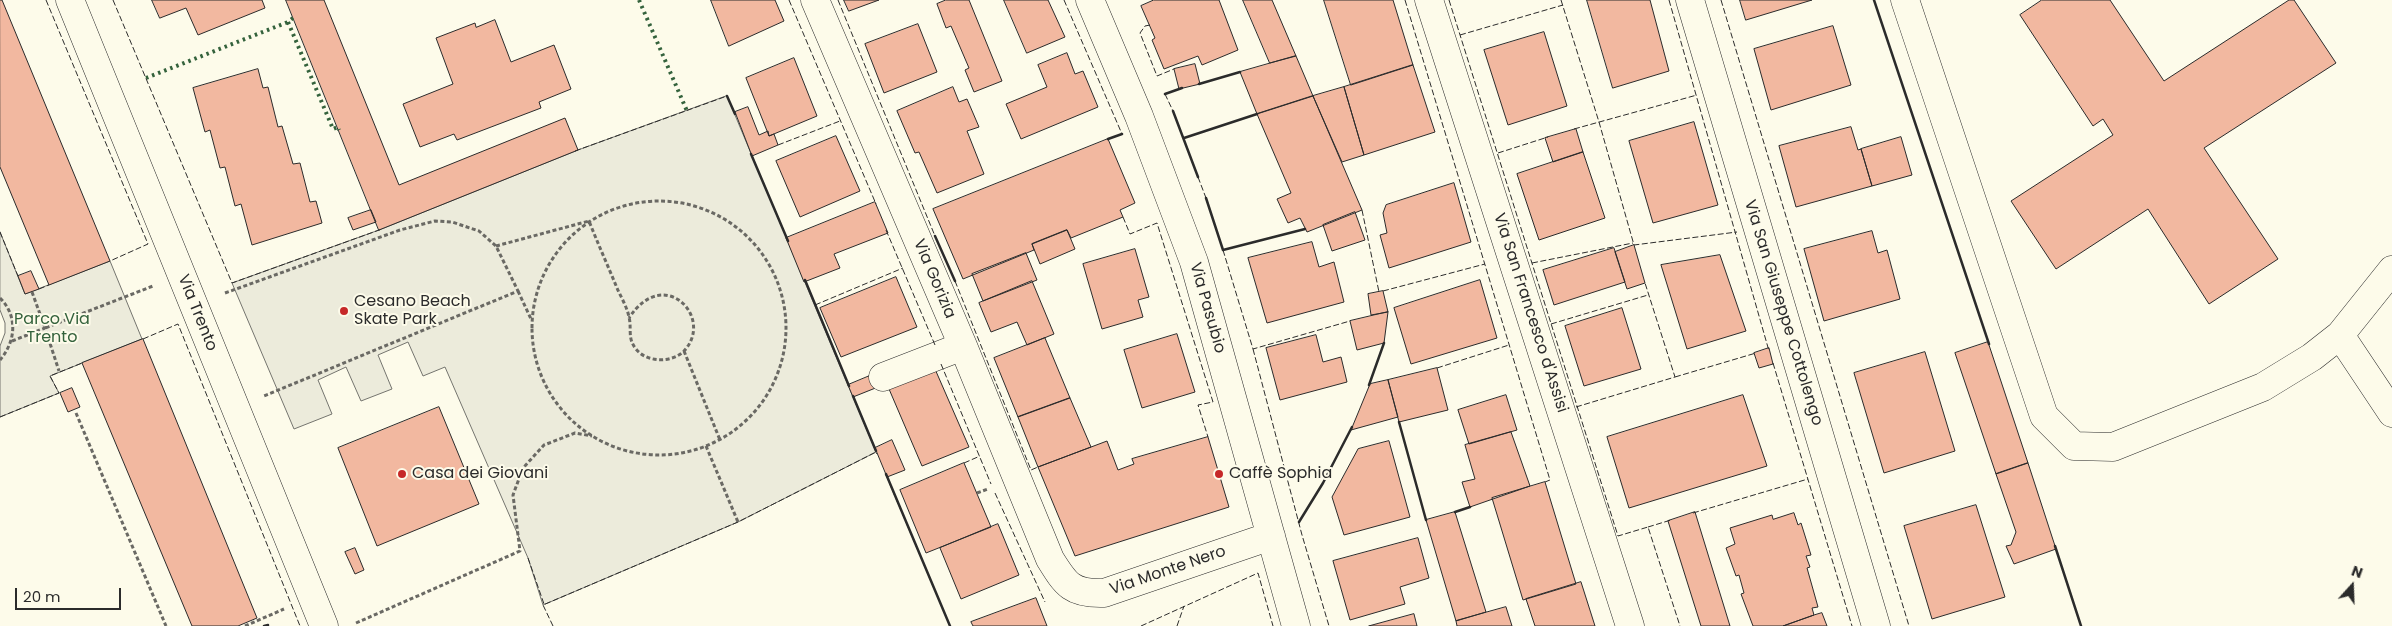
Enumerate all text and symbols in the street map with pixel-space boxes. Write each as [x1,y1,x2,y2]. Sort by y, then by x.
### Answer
street label: Via San Giuseppe Cottolengo [1739,198,1827,428]
street label: Via San Francesco d'Assisi [1489,211,1571,415]
street label: Via Gorizia [909,236,959,322]
street label: Via Pasubio [1185,260,1229,356]
street label: Via Trento [173,272,221,354]
place label: Cesano Beach Skate Park [354,292,471,330]
marker: Cesano Beach Skate Park [338,305,350,317]
park label: Parco Via Trento [14,310,90,348]
place label: Casa dei Giovani [412,464,548,484]
place label: Caffè Sophia [1229,464,1332,484]
marker: Casa dei Giovani [396,468,408,480]
marker: Caffè Sophia [1213,468,1225,480]
street label: Via Monte Nero [1107,542,1229,600]
north arrow [2327,561,2377,611]
text: N [2349,561,2365,583]
scale bar [18,578,124,610]
text: 20 m [23,586,61,607]

